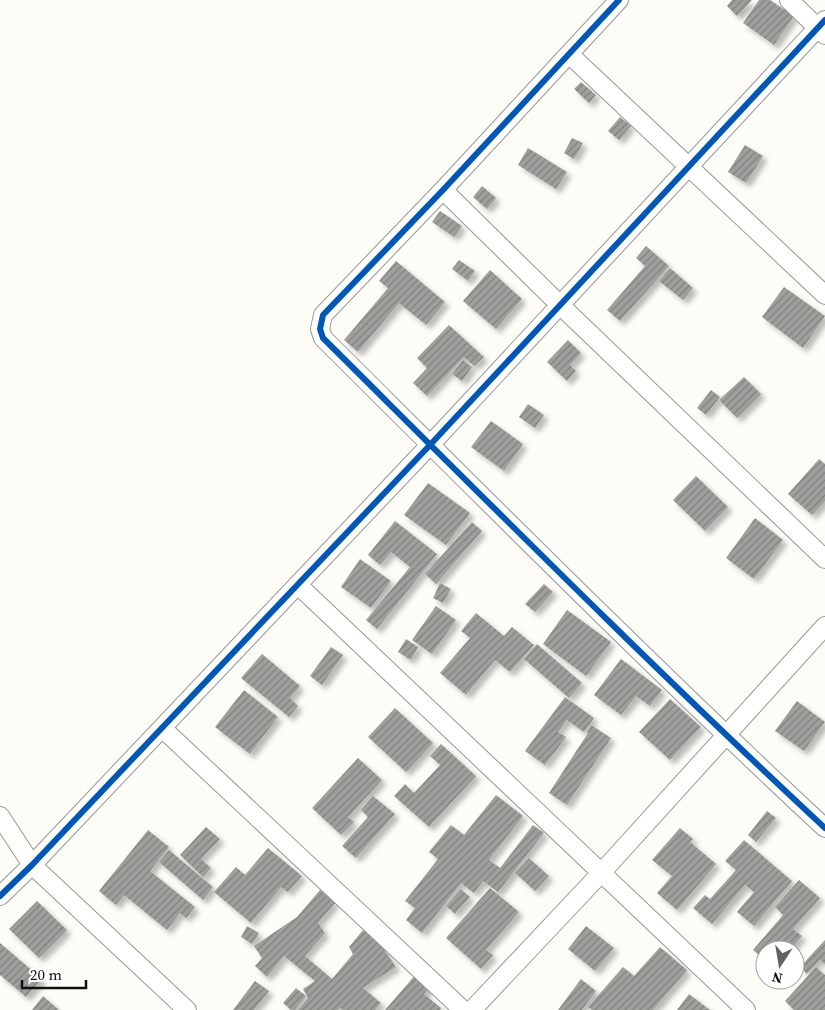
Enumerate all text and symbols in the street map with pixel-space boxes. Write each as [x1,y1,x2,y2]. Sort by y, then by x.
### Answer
north arrow [755,940,805,990]
scale bar [22,958,86,990]
text: 20 m [30,964,62,985]
text: N [770,967,784,989]

